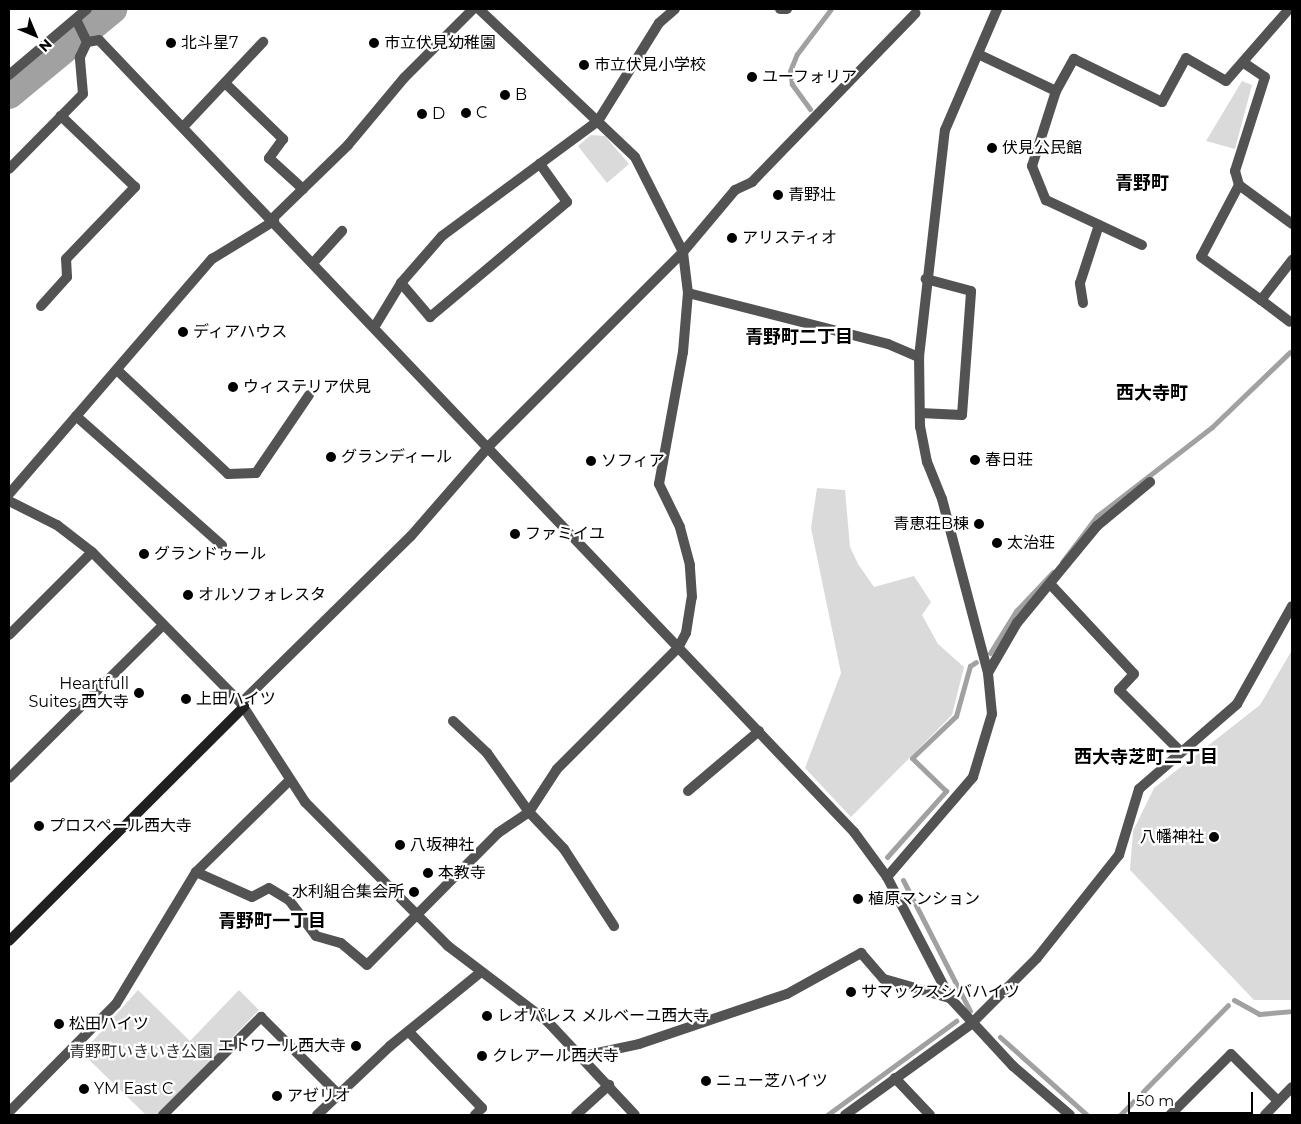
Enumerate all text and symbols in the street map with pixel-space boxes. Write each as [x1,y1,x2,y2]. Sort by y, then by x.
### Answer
north arrow [10,10,60,60]
place label: 北斗星7 [181,33,238,53]
place label: 市立伏見幼稚園 [384,33,496,53]
text: N [35,35,56,56]
marker: 北斗星7 [165,37,177,49]
marker: 市立伏見幼稚園 [368,37,380,49]
place label: 市立伏見小学校 [594,55,706,75]
marker: 市立伏見小学校 [578,59,590,71]
place label: ユーフォリア [762,67,858,87]
marker: ユーフォリア [746,71,758,83]
place label: B [515,85,527,105]
marker: B [499,89,511,101]
place label: C [476,103,487,123]
place label: D [432,104,445,124]
marker: C [460,107,472,119]
marker: D [416,108,428,120]
place label: 伏見公民館 [1002,138,1082,158]
marker: 伏見公民館 [986,142,998,154]
district label: 青野町 [1115,172,1169,194]
place label: 青野壮 [788,185,836,205]
marker: 青野壮 [772,189,784,201]
place label: アリスティオ [742,228,838,248]
marker: アリスティオ [726,232,738,244]
place label: ディアハウス [193,322,289,342]
marker: ディアハウス [177,326,189,338]
district label: 青野町二丁目 [745,326,853,348]
place label: ウィステリア伏見 [243,377,371,397]
marker: ウィステリア伏見 [227,381,239,393]
district label: 西大寺町 [1116,382,1188,404]
place label: グランディール [341,447,453,467]
place label: 春日荘 [985,450,1033,470]
marker: グランディール [325,451,337,463]
place label: ソフィア [601,451,665,471]
marker: 春日荘 [969,454,981,466]
marker: ソフィア [585,455,597,467]
place label: 青恵荘B棟 [893,514,969,534]
marker: 青恵荘B棟 [973,518,985,530]
place label: ファミイユ [525,524,605,544]
marker: ファミイユ [509,528,521,540]
place label: 太治荘 [1007,533,1055,553]
marker: 太治荘 [991,537,1003,549]
place label: グランドゥール [154,544,266,564]
marker: グランドゥール [138,548,150,560]
place label: オルソフォレスタ [198,585,326,605]
marker: オルソフォレスタ [182,589,194,601]
place label: Heartfull Suites 西大寺 [28,674,129,712]
marker: Heartfull Suites 西大寺 [133,687,145,699]
place label: 上田ハイツ [196,689,276,709]
marker: 上田ハイツ [180,693,192,705]
district label: 西大寺芝町二丁目 [1074,746,1218,768]
place label: プロスペール西大寺 [49,816,193,836]
marker: プロスペール西大寺 [33,820,45,832]
place label: 八幡神社 [1140,827,1204,847]
marker: 八幡神社 [1208,831,1220,843]
place label: 八坂神社 [410,835,474,855]
marker: 八坂神社 [394,839,406,851]
place label: 本教寺 [438,863,486,883]
marker: 本教寺 [422,867,434,879]
place label: 水利組合集会所 [292,882,404,902]
marker: 水利組合集会所 [408,886,420,898]
place label: 植原マンション [868,889,980,909]
marker: 植原マンション [852,893,864,905]
district label: 青野町一丁目 [218,910,326,932]
place label: サマックスシバハイツ [861,982,1021,1002]
marker: サマックスシバハイツ [845,986,857,998]
place label: レオパレス メルベーユ西大寺 [497,1006,709,1026]
marker: レオパレス メルベーユ西大寺 [481,1010,493,1022]
place label: 松田ハイツ [69,1014,149,1034]
marker: 松田ハイツ [53,1018,65,1030]
place label: エトワール西大寺 [218,1036,346,1056]
marker: エトワール西大寺 [350,1040,362,1052]
park label: 青野町いきいき公園 [69,1042,213,1062]
place label: クレアール西大寺 [492,1046,619,1066]
marker: クレアール西大寺 [476,1050,488,1062]
place label: ニュー芝ハイツ [716,1071,828,1091]
marker: ニュー芝ハイツ [700,1075,712,1087]
place label: YM East C [94,1079,173,1099]
scale bar [1131,1082,1256,1114]
marker: YM East C [78,1083,90,1095]
place label: アゼリオ [287,1086,351,1106]
marker: アゼリオ [271,1090,283,1102]
text: 50 m [1136,1091,1174,1110]

